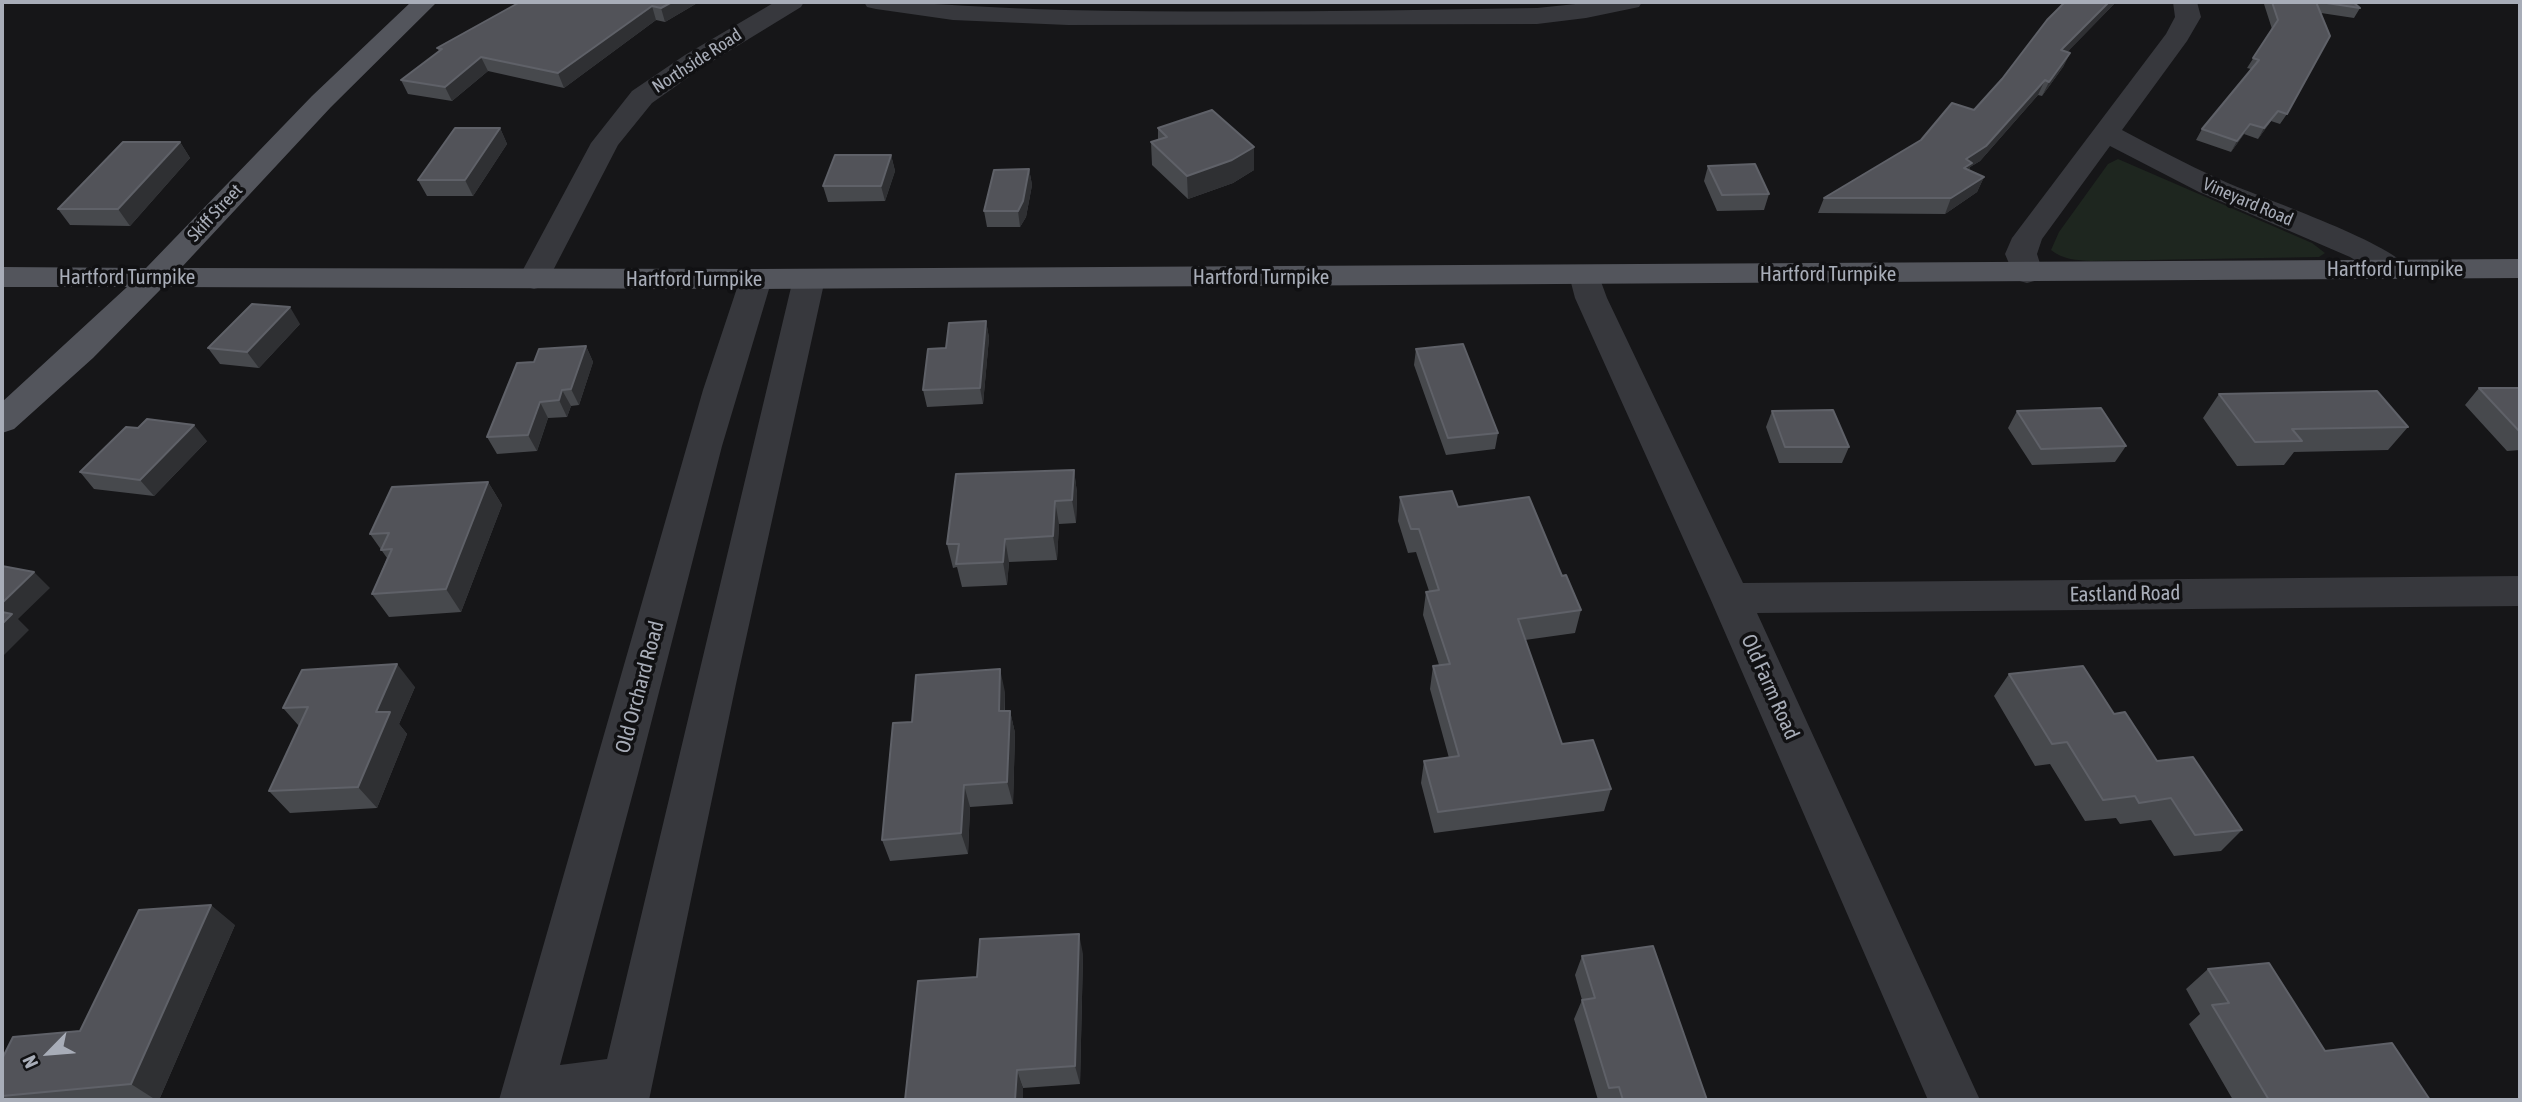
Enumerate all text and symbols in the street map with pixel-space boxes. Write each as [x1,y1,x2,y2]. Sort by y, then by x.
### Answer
street label: Northside Road [648,24,746,98]
street label: Vineyard Road [2200,173,2296,231]
street label: Skiff Street [183,180,247,246]
street label: Hartford Turnpike [2327,256,2463,282]
street label: Hartford Turnpike [1760,261,1896,287]
street label: Hartford Turnpike [59,264,195,290]
street label: Hartford Turnpike [1193,264,1329,290]
street label: Hartford Turnpike [626,266,762,292]
street label: Eastland Road [2069,580,2181,608]
street label: Old Orchard Road [610,618,670,756]
street label: Old Farm Road [1736,630,1804,744]
north arrow [14,1018,84,1088]
text: N [18,1052,42,1072]

